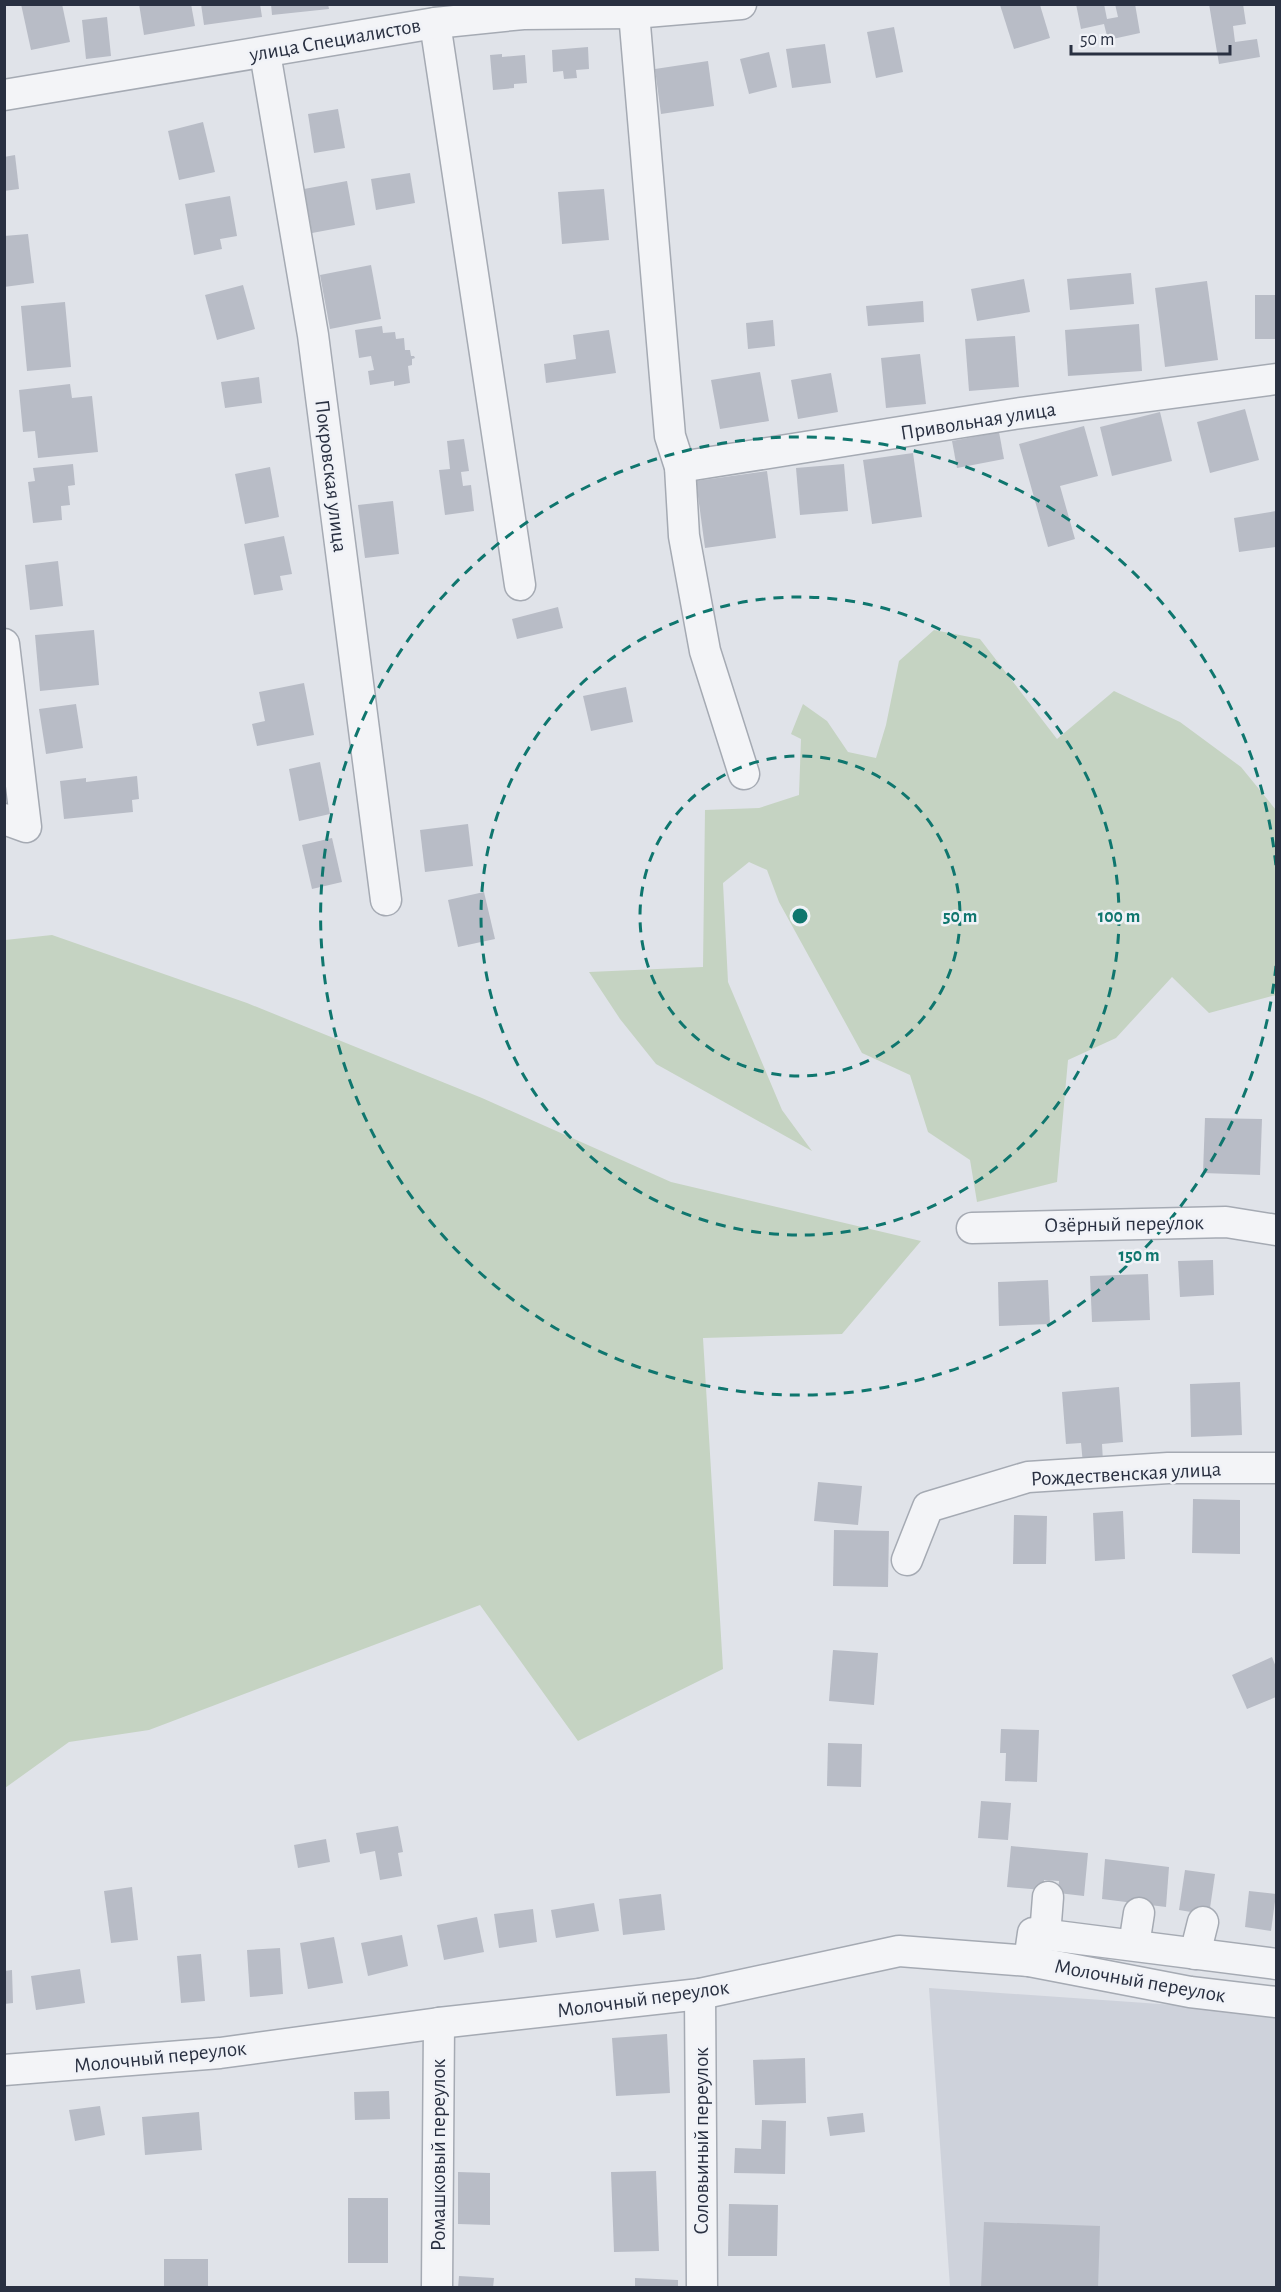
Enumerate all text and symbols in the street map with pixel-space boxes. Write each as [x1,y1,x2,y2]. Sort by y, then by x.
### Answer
street label: улица Специалистов [247,15,422,66]
scale bar [1071,18,1230,56]
text: 50 m [1080,31,1114,49]
street label: Покровская улица [311,398,351,554]
street label: Привольная улица [899,398,1058,444]
centre of rings [790,906,810,926]
text: 50 m [943,908,977,926]
text: 100 m [1098,908,1140,926]
street label: Озёрный переулок [1044,1212,1204,1236]
text: 150 m [1119,1247,1159,1265]
street label: Рождественская улица [1030,1459,1222,1489]
street label: Молочный переулок [1053,1956,1228,2006]
street label: Молочный переулок [556,1976,731,2021]
street label: Молочный переулок [73,2037,248,2077]
street label: Соловьиный переулок [691,2047,712,2235]
street label: Ромашковый переулок [428,2059,449,2251]

